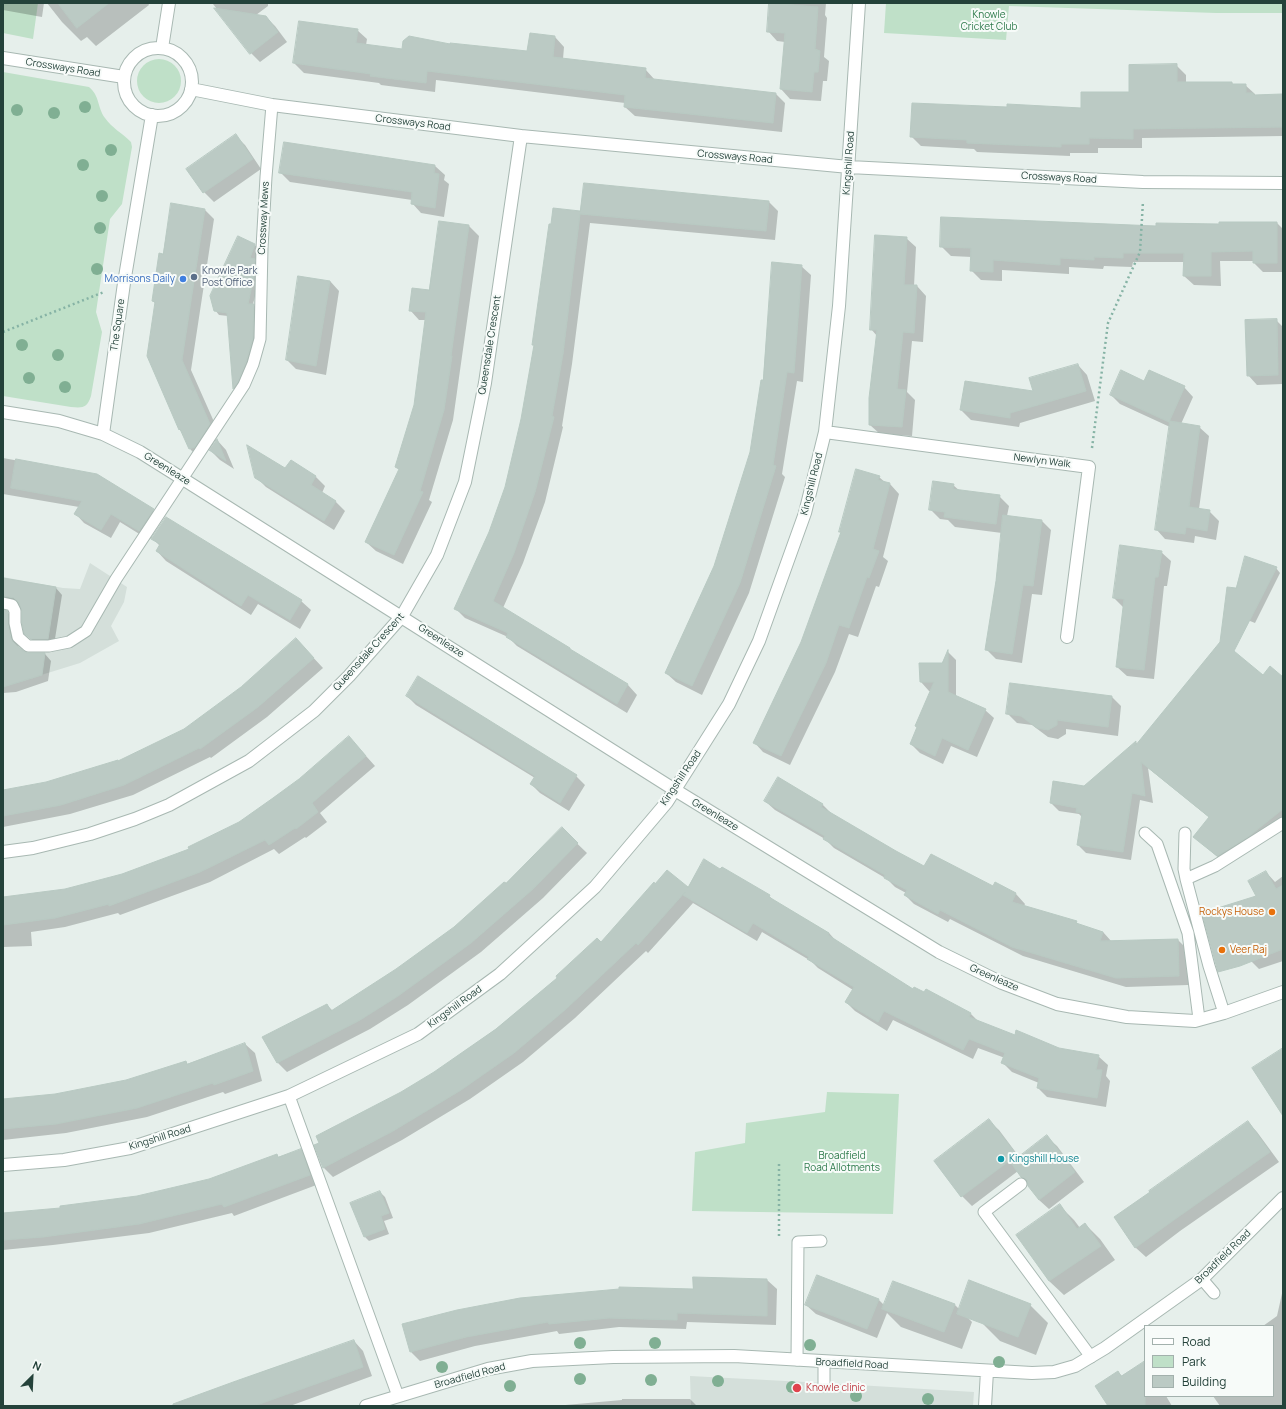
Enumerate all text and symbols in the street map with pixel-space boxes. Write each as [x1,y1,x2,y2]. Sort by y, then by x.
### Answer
park label: Knowle Cricket Club [961,9,1017,32]
street label: Crossways Road [25,56,101,80]
street label: Crossways Road [375,112,451,134]
street label: Kingshill Road [841,131,857,195]
street label: Crossways Road [697,148,773,166]
street label: Crossways Road [1021,170,1097,186]
street label: Crossway Mews [256,181,272,255]
place label: Knowle Park Post Office [202,265,257,288]
marker: Knowle Park Post Office [189,272,199,282]
place label: Morrisons Daily [105,273,175,285]
marker: Morrisons Daily [178,274,188,284]
street label: Queensdale Crescent [476,295,504,395]
street label: The Square [108,298,128,352]
street label: Greenleaze [142,450,192,488]
street label: Kingshill Road [798,451,826,517]
street label: Newlyn Walk [1013,452,1071,470]
street label: Queensdale Crescent [331,611,407,693]
street label: Greenleaze [416,622,466,660]
street label: Kingshill Road [658,748,704,808]
street label: Greenleaze [689,796,741,834]
place label: Rockys House [1199,906,1264,918]
marker: Rockys House [1267,907,1277,917]
place label: Veer Raj [1230,944,1267,956]
marker: Veer Raj [1217,945,1227,955]
street label: Greenleaze [968,962,1020,994]
street label: Kingshill Road [426,983,484,1031]
street label: Kingshill Road [128,1123,192,1153]
park label: Broadfield Road Allotments [804,1150,880,1174]
place label: Kingshill House [1009,1153,1079,1165]
marker: Kingshill House [996,1154,1006,1164]
street label: Broadfield Road [1193,1227,1253,1287]
legend [1144,1325,1274,1397]
text: Road [1182,1333,1210,1350]
text: Park [1182,1353,1206,1370]
street label: Broadfield Road [815,1356,889,1372]
north arrow [12,1357,52,1397]
text: N [30,1357,44,1374]
street label: Broadfield Road [433,1361,507,1391]
text: Building [1182,1373,1226,1390]
marker: Knowle clinic [791,1382,803,1394]
place label: Knowle clinic [806,1382,865,1394]

